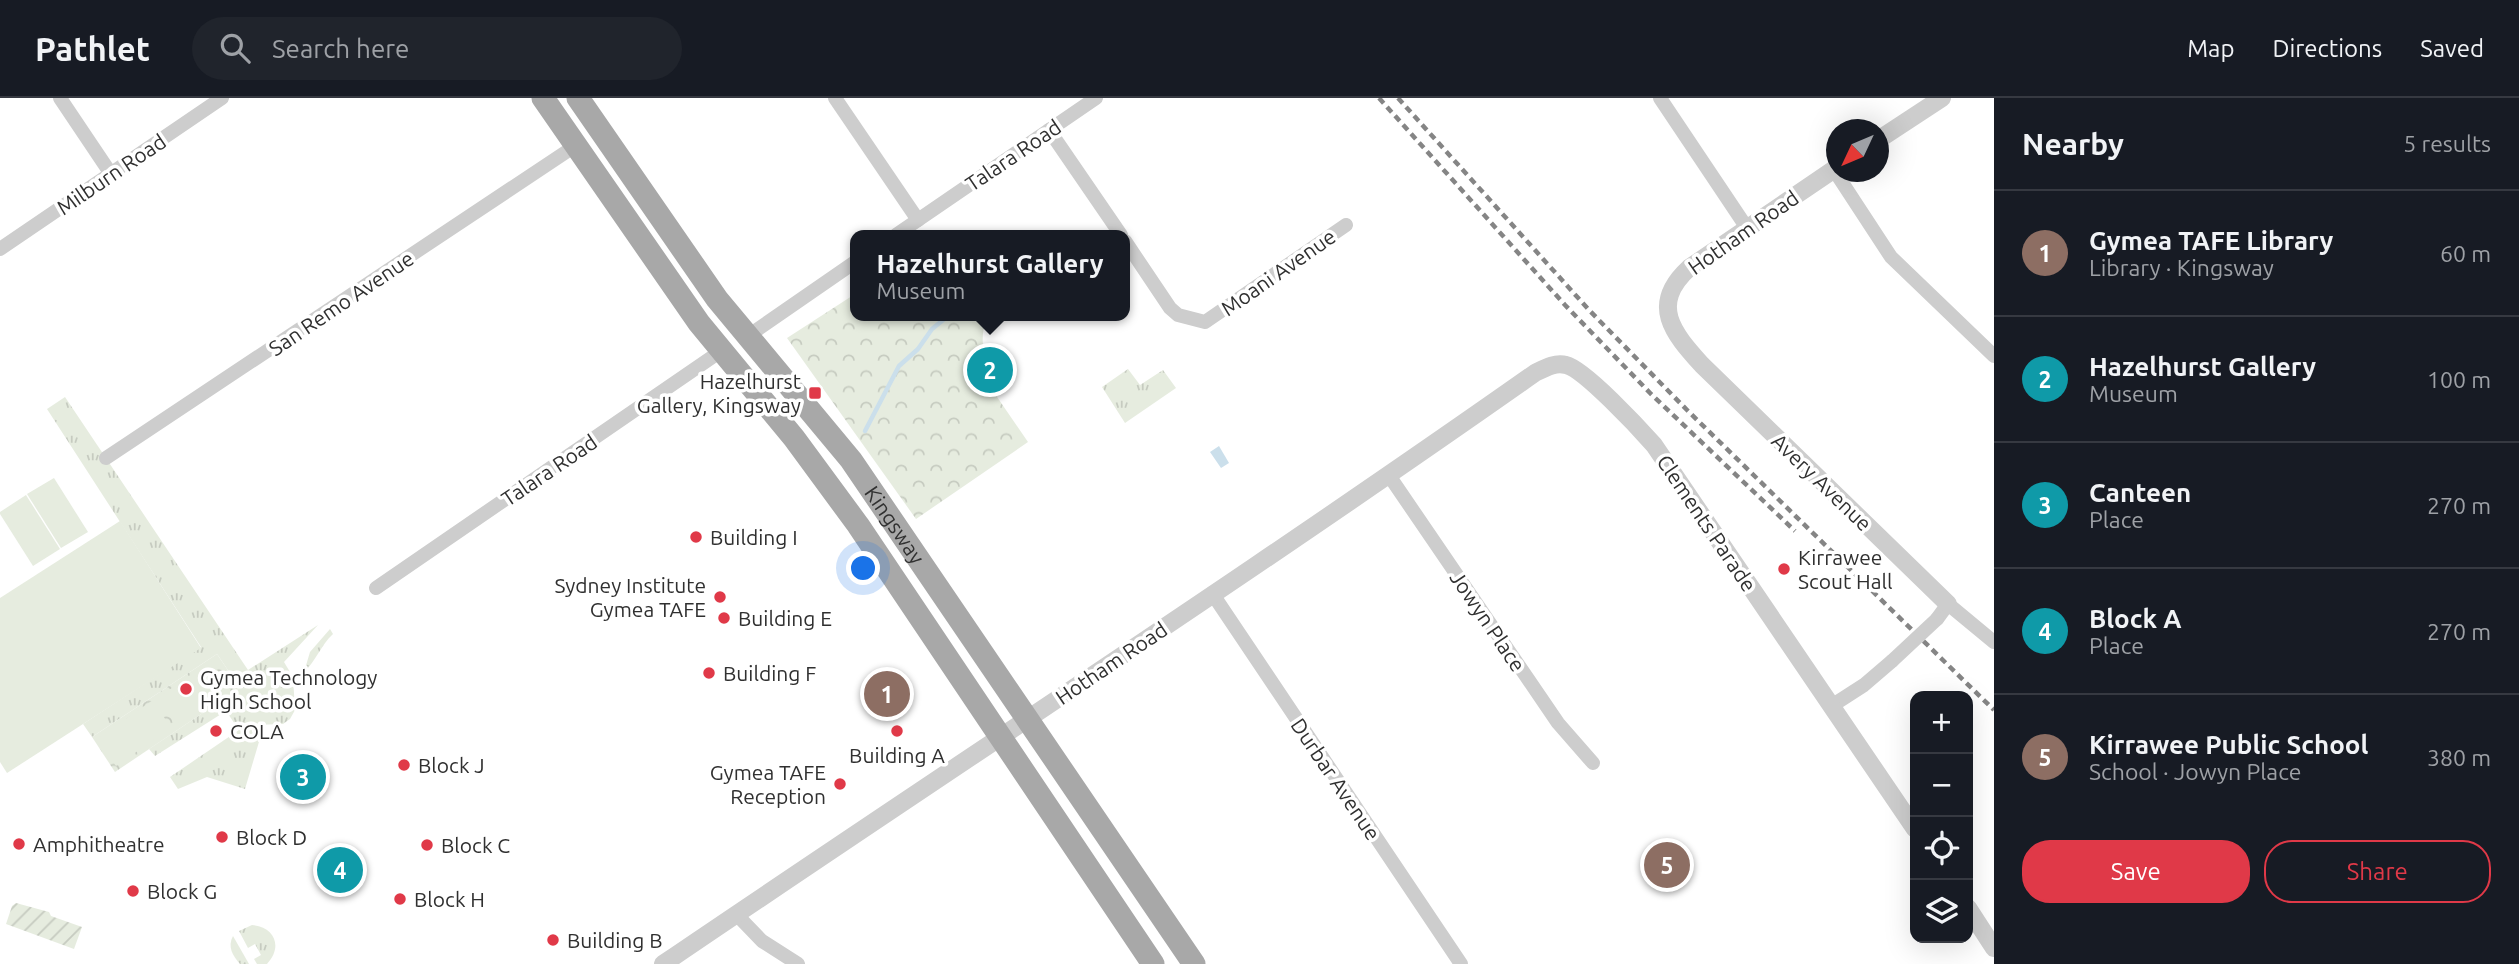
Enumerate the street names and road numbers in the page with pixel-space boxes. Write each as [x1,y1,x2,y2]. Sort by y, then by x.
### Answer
street label: Talara Road [961,114,1065,196]
street label: Milburn Road [52,129,170,219]
street label: Hotham Road [1683,185,1803,279]
street label: Moani Avenue [1216,224,1340,320]
street label: San Remo Avenue [264,246,418,360]
street label: Avery Avenue [1767,428,1877,536]
street label: Talara Road [497,429,601,511]
street label: Clements Parade [1652,450,1762,596]
street label: Kingsway [860,481,930,568]
street label: Jowyn Place [1446,566,1530,676]
street label: Hotham Road [1051,617,1171,709]
street label: Durbar Avenue [1287,714,1385,844]

